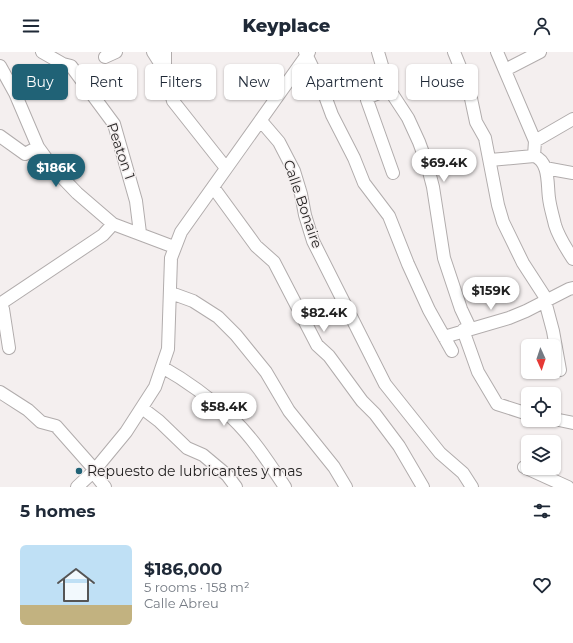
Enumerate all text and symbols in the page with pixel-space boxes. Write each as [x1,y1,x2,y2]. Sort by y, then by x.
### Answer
icon: menu [20,15,42,37]
text: Keyplace [243,15,330,37]
icon: person [531,15,553,37]
chip: Buy [12,64,68,100]
chip: Rent [76,64,137,100]
chip: Filters [145,64,216,100]
chip: New [224,64,284,100]
chip: Apartment [292,64,398,100]
chip: House [406,64,478,100]
street label: Peaton 1 [103,120,139,182]
pin: $69.4K [411,149,477,183]
pin: $186K [28,154,84,188]
text: $69.4K [421,154,467,170]
street label: Calle Bonaire [279,157,327,251]
text: $186K [36,159,76,175]
pin: $159K [463,277,519,311]
text: $159K [472,282,510,298]
pin: $82.4K [291,299,357,333]
text: $82.4K [301,304,347,320]
north arrow [521,339,561,379]
map controls [521,339,561,475]
button: locate [521,387,561,427]
pin: $58.4K [191,393,257,427]
text: $58.4K [201,398,247,414]
button: layers [521,435,561,475]
place label: Repuesto de lubricantes y mas [87,462,303,480]
marker: Repuesto de lubricantes y mas [74,466,84,476]
icon: filters [531,500,553,522]
text: 5 homes [20,501,96,521]
text: $186,000 [144,559,222,579]
icon: home [52,561,100,609]
icon: heart [531,574,553,596]
text: 5 rooms · 158 m² [144,579,249,595]
text: Calle Abreu [144,595,219,611]

